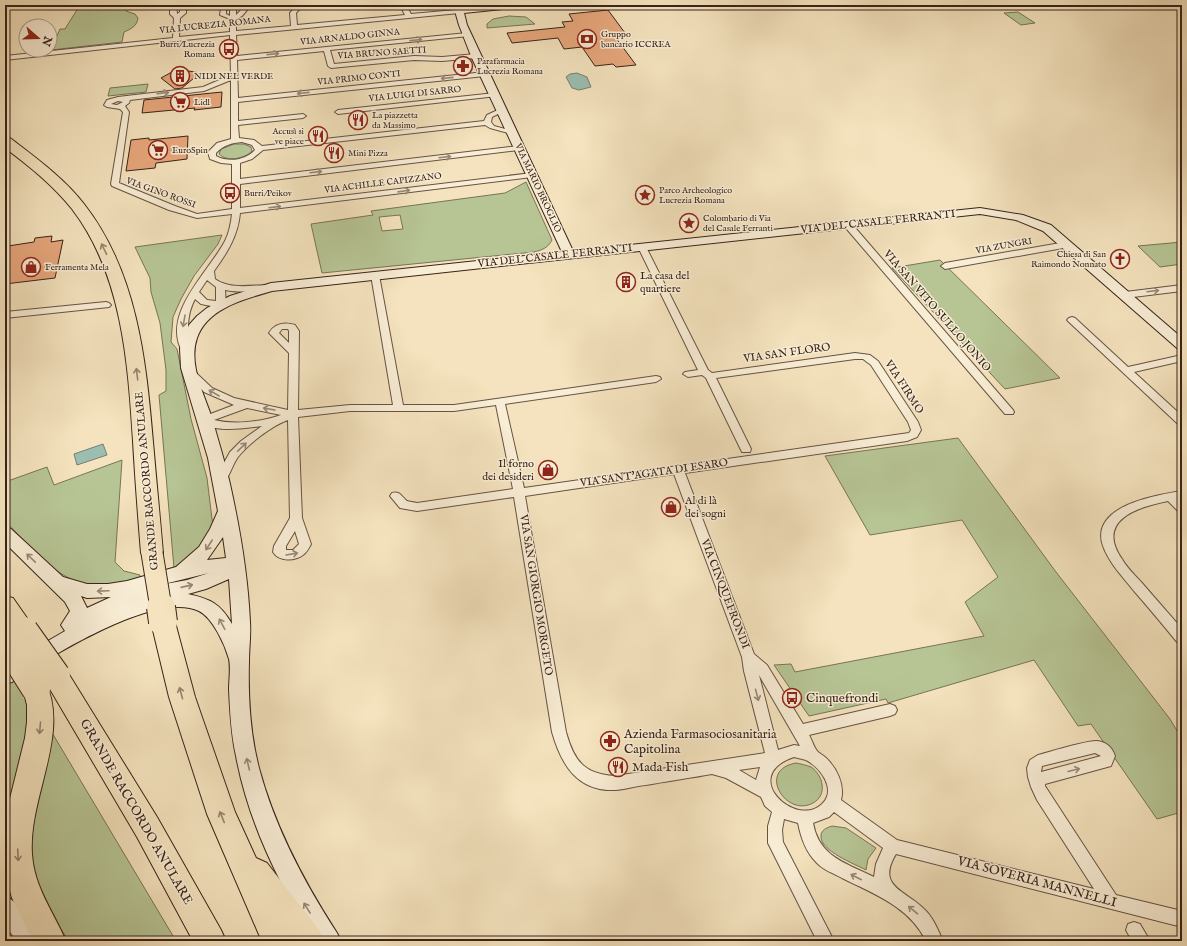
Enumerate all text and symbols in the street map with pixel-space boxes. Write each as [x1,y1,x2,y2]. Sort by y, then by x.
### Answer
street label: VIA LUCREZIA ROMANA [158,14,272,36]
north arrow [18,18,58,58]
street label: VIA ARNALDO GINNA [299,26,401,48]
bank icon: Gruppo bancario ICCREA [576,28,598,50]
place label: Gruppo bancario ICCREA [601,29,671,50]
text: N [38,33,55,48]
one-way arrow [409,36,422,44]
bus stop icon: Burri/Lucrezia Romana [218,38,240,60]
place label: Burri/Lucrezia Romana [159,39,215,60]
street label: VIA BRUNO SAETTI [336,44,427,62]
one-way arrow [266,50,279,58]
pharmacy icon: Parafarmacia Lucrezia Romana [452,55,474,77]
place label: Parafarmacia Lucrezia Romana [477,56,543,77]
building icon: NIDI NEL VERDE [169,65,191,87]
street label: VIA PRIMO CONTI [316,68,401,88]
place label: NIDI NEL VERDE [194,71,273,82]
one-way arrow [441,75,454,82]
street label: VIA LUIGI DI SARRO [367,84,462,104]
one-way arrow [156,90,169,97]
one-way arrow [297,90,310,97]
supermarket icon: Lidl [169,91,191,113]
place label: Lidl [194,97,211,108]
restaurant icon: La piazzetta da Massimo [347,109,369,131]
place label: La piazzetta da Massimo [372,110,418,131]
restaurant icon: Accusì si ve piace [307,125,329,147]
place label: Accusì si ve piace [271,126,305,147]
supermarket icon: EuroSpin [147,139,169,161]
street label: VIA MARIO BROGLIO [512,141,564,235]
restaurant icon: Mini Pizza [323,142,345,164]
place label: EuroSpin [172,145,208,156]
place label: Mini Pizza [348,148,388,159]
one-way arrow [438,153,451,161]
one-way arrow [309,169,322,176]
street label: VIA ACHILLE CAPIZZANO [323,170,443,196]
street label: VIA GINO ROSSI [124,175,197,211]
bus stop icon: Burri/Peikov [219,182,241,204]
place icon: Parco Archeologico Lucrezia Romana [634,184,656,206]
place label: Parco Archeologico Lucrezia Romana [659,185,732,206]
one-way arrow [397,187,410,195]
place label: Burri/Peikov [244,188,293,199]
one-way arrow [268,203,281,211]
street label: VIA DEL CASALE FERRANTI [799,207,956,237]
place icon: Colombario di Via del Casale Ferranti [678,212,700,234]
place label: Colombario di Via del Casale Ferranti [703,213,773,234]
street label: VIA ZUNGRI [974,236,1033,257]
street label: VIA DEL CASALE FERRANTI [476,241,633,271]
one-way arrow [100,244,107,256]
street label: VIA SAN VITO SULLO JONIO [880,246,994,375]
church icon: Chiesa di San Raimondo Nonnato [1109,248,1131,270]
place label: Chiesa di San Raimondo Nonnato [1031,249,1106,270]
shop icon: Ferramenta Mela [20,256,42,278]
place label: Ferramenta Mela [45,262,109,273]
place label: La casa del quartiere [640,269,689,296]
building icon: La casa del quartiere [615,271,637,293]
one-way arrow [1146,287,1159,295]
one-way arrow [179,314,187,327]
street label: VIA SAN FLORO [742,340,831,366]
street label: VIA FIRMO [881,357,927,416]
one-way arrow [133,368,141,381]
one-way arrow [208,389,220,397]
street label: GRANDE RACCORDO ANULARE [132,391,162,571]
one-way arrow [263,405,276,413]
one-way arrow [237,442,247,452]
street label: VIA SANT'AGATA DI ESARO [578,456,729,490]
place label: Il forno dei desideri [482,457,534,484]
shop icon: Il forno dei desideri [537,459,559,481]
place label: Al di là dei sogni [684,494,726,521]
shop icon: Al di là dei sogni [660,496,682,518]
street label: VIA SAN GIORGIO MORGETO [516,512,556,677]
street label: VIA CINQUEFRONDI [697,536,753,651]
one-way arrow [205,539,213,550]
one-way arrow [285,550,298,558]
one-way arrow [27,554,37,563]
one-way arrow [180,582,193,590]
one-way arrow [97,588,110,595]
one-way arrow [218,618,226,630]
one-way arrow [177,687,184,700]
bus stop icon: Cinquefrondi [781,687,803,709]
one-way arrow [754,688,761,701]
place label: Cinquefrondi [806,690,879,707]
street label: GRANDE RACCORDO ANULARE [76,716,196,908]
one-way arrow [36,721,43,734]
place label: Azienda Farmasociosanitaria Capitolina [623,726,777,758]
pharmacy icon: Azienda Farmasociosanitaria Capitolina [599,730,621,752]
restaurant icon: Mada Fish [607,756,629,778]
one-way arrow [244,757,252,770]
place label: Mada Fish [632,759,689,776]
one-way arrow [1067,766,1080,773]
one-way arrow [218,811,226,823]
one-way arrow [14,848,21,861]
street label: VIA SOVERIA MANNELLI [955,852,1119,912]
one-way arrow [851,873,863,880]
one-way arrow [303,903,311,914]
one-way arrow [908,905,918,914]

